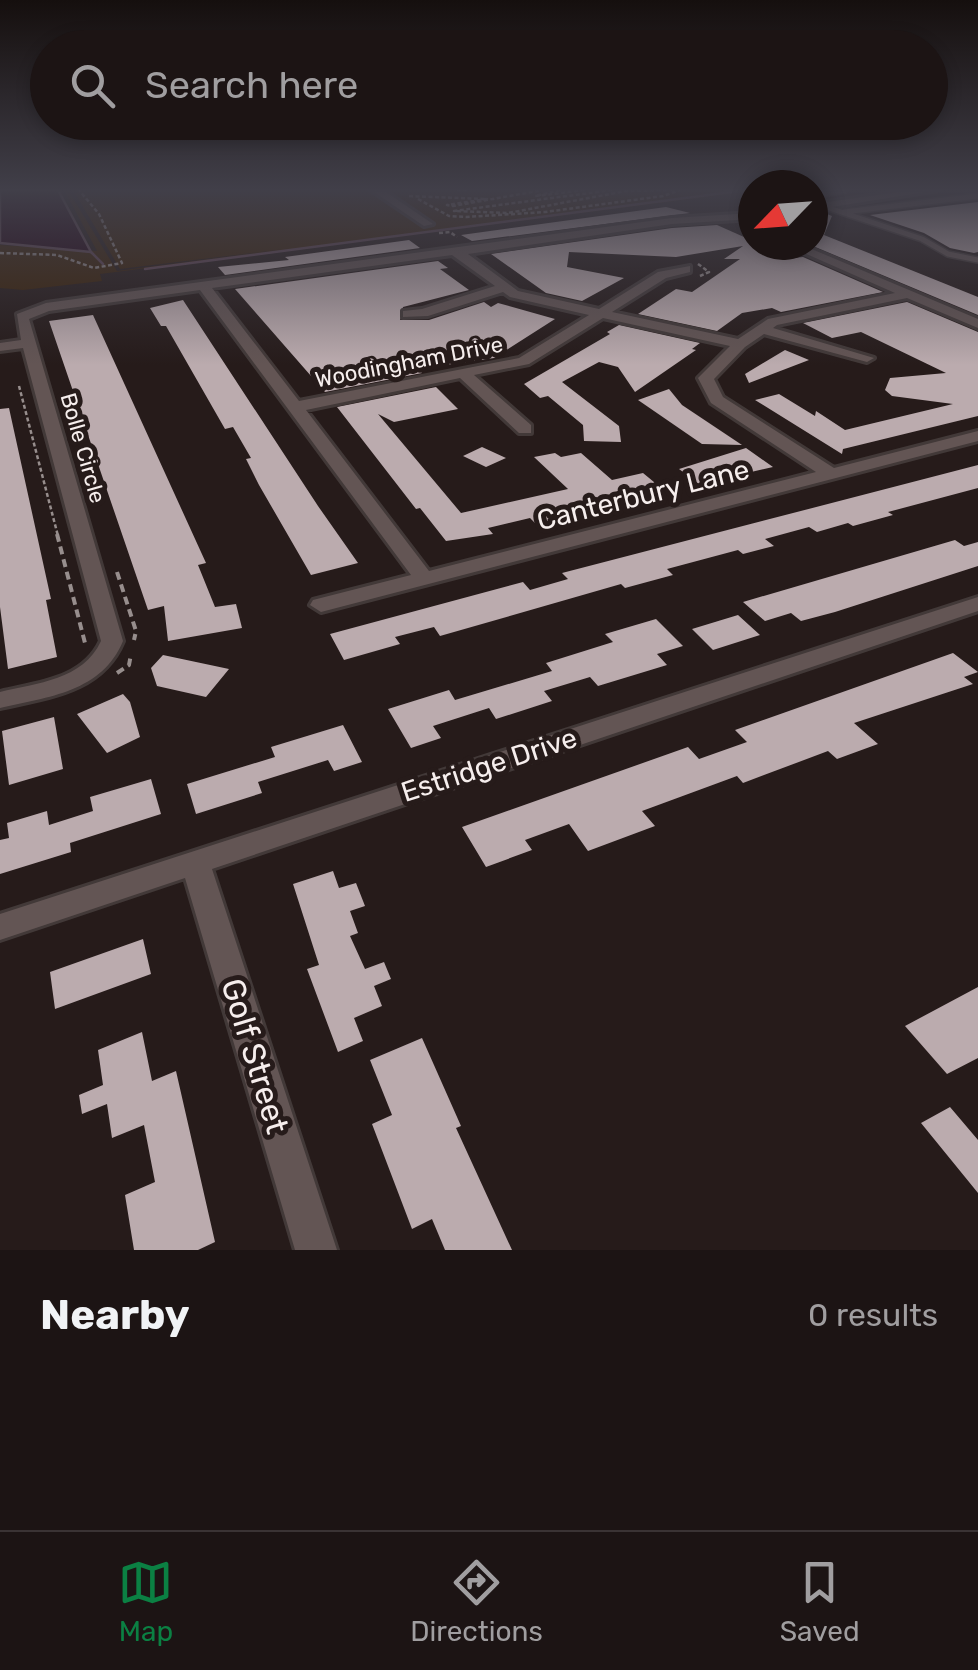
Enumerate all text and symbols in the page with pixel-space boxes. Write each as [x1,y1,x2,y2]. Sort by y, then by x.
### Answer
search box [30,30,948,140]
icon: search [65,58,120,113]
text: Search here [145,62,358,108]
north arrow [738,170,828,260]
street label: Woodingham Drive [313,331,505,393]
street label: Bolle Circle [54,390,112,506]
street label: Canterbury Lane [533,453,753,537]
street label: Estridge Drive [397,721,581,809]
street label: Golf Street [213,974,297,1138]
text: Nearby [40,1290,190,1340]
text: 0 results [808,1296,938,1334]
tab: Map [118,1555,173,1648]
tab: Directions [410,1555,543,1648]
tab: Saved [780,1555,860,1648]

